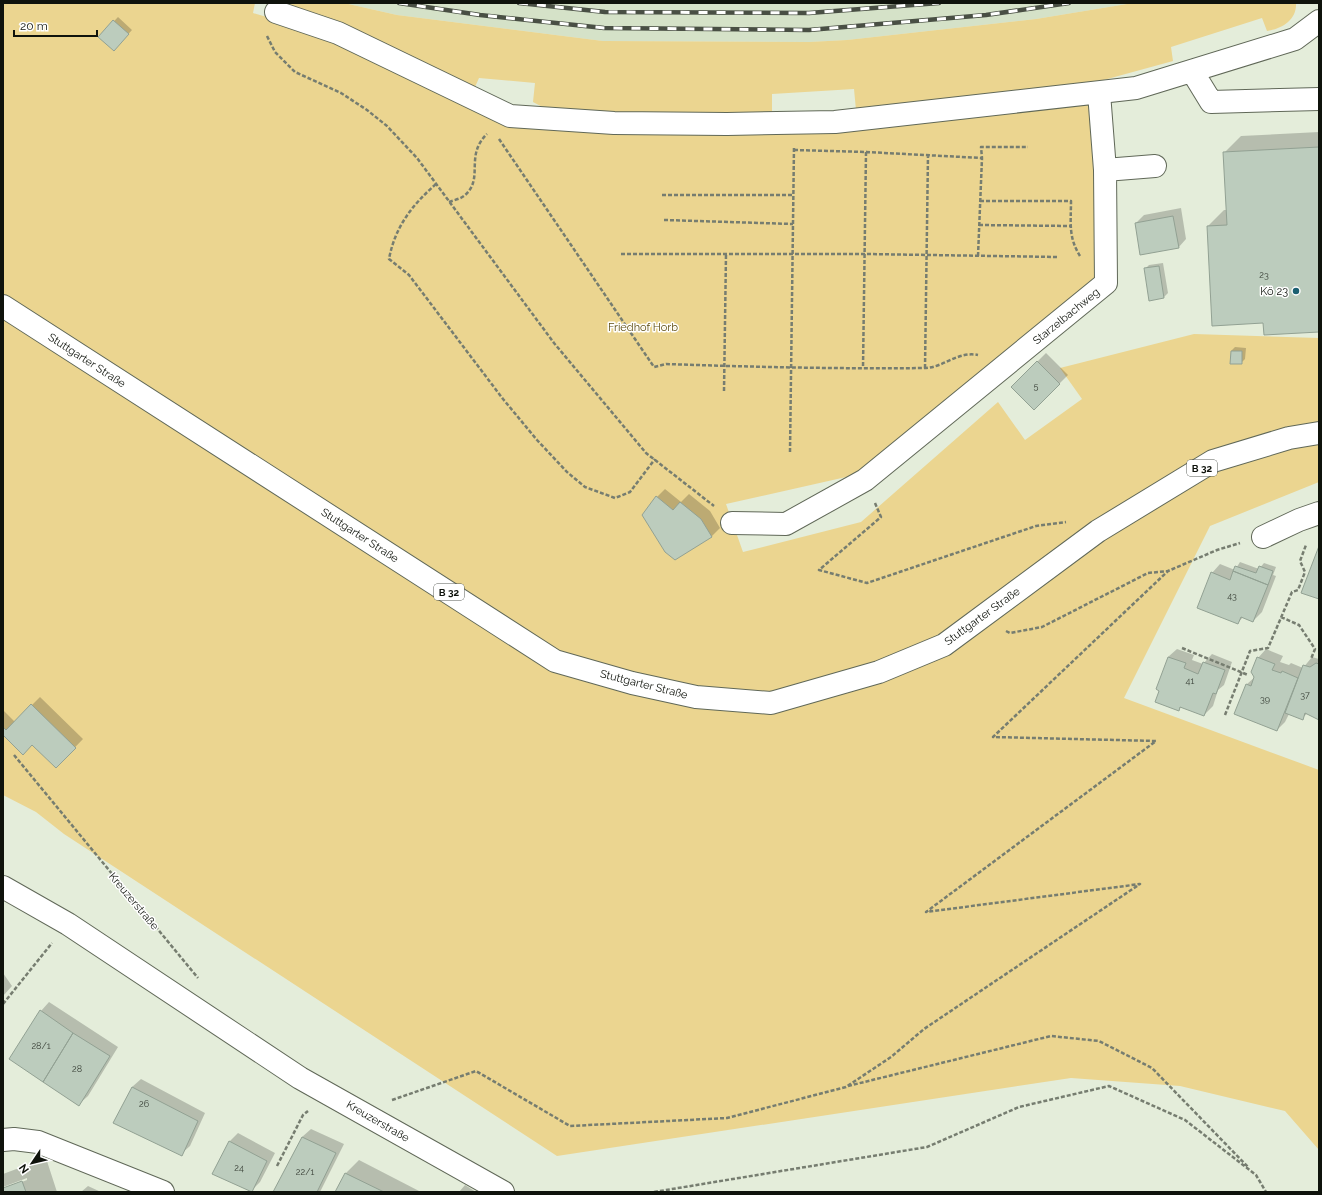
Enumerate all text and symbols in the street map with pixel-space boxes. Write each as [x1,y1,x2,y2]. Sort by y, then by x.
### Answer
scale bar [14,12,97,38]
text: 20 m [20,19,48,33]
house number: 23 [1259,270,1269,280]
place label: Kö 23 [1260,285,1288,298]
street label: Starzelbachweg [1030,286,1102,347]
marker: Kö 23 [1291,286,1301,296]
park label: Friedhof Horb [608,321,678,334]
street label: Stuttgarter Straße [46,331,128,391]
house number: 5 [1034,381,1039,391]
road number: B 32 [1187,460,1217,476]
street label: Stuttgarter Straße [319,506,401,566]
road number: B 32 [434,584,464,600]
street label: Stuttgarter Straße [942,584,1023,648]
house number: 43 [1227,591,1237,601]
street label: Stuttgarter Straße [599,667,690,702]
house number: 41 [1186,676,1195,686]
house number: 37 [1300,690,1310,700]
house number: 39 [1260,694,1270,704]
street label: Kreuzerstraße [106,870,162,933]
house number: 28/1 [31,1041,51,1051]
house number: 28 [72,1064,82,1074]
street label: Kreuzerstraße [344,1098,412,1145]
house number: 26 [139,1099,150,1109]
north arrow [12,1143,52,1183]
text: N [16,1161,32,1176]
house number: 24 [234,1163,244,1173]
house number: 22/1 [296,1167,314,1177]

